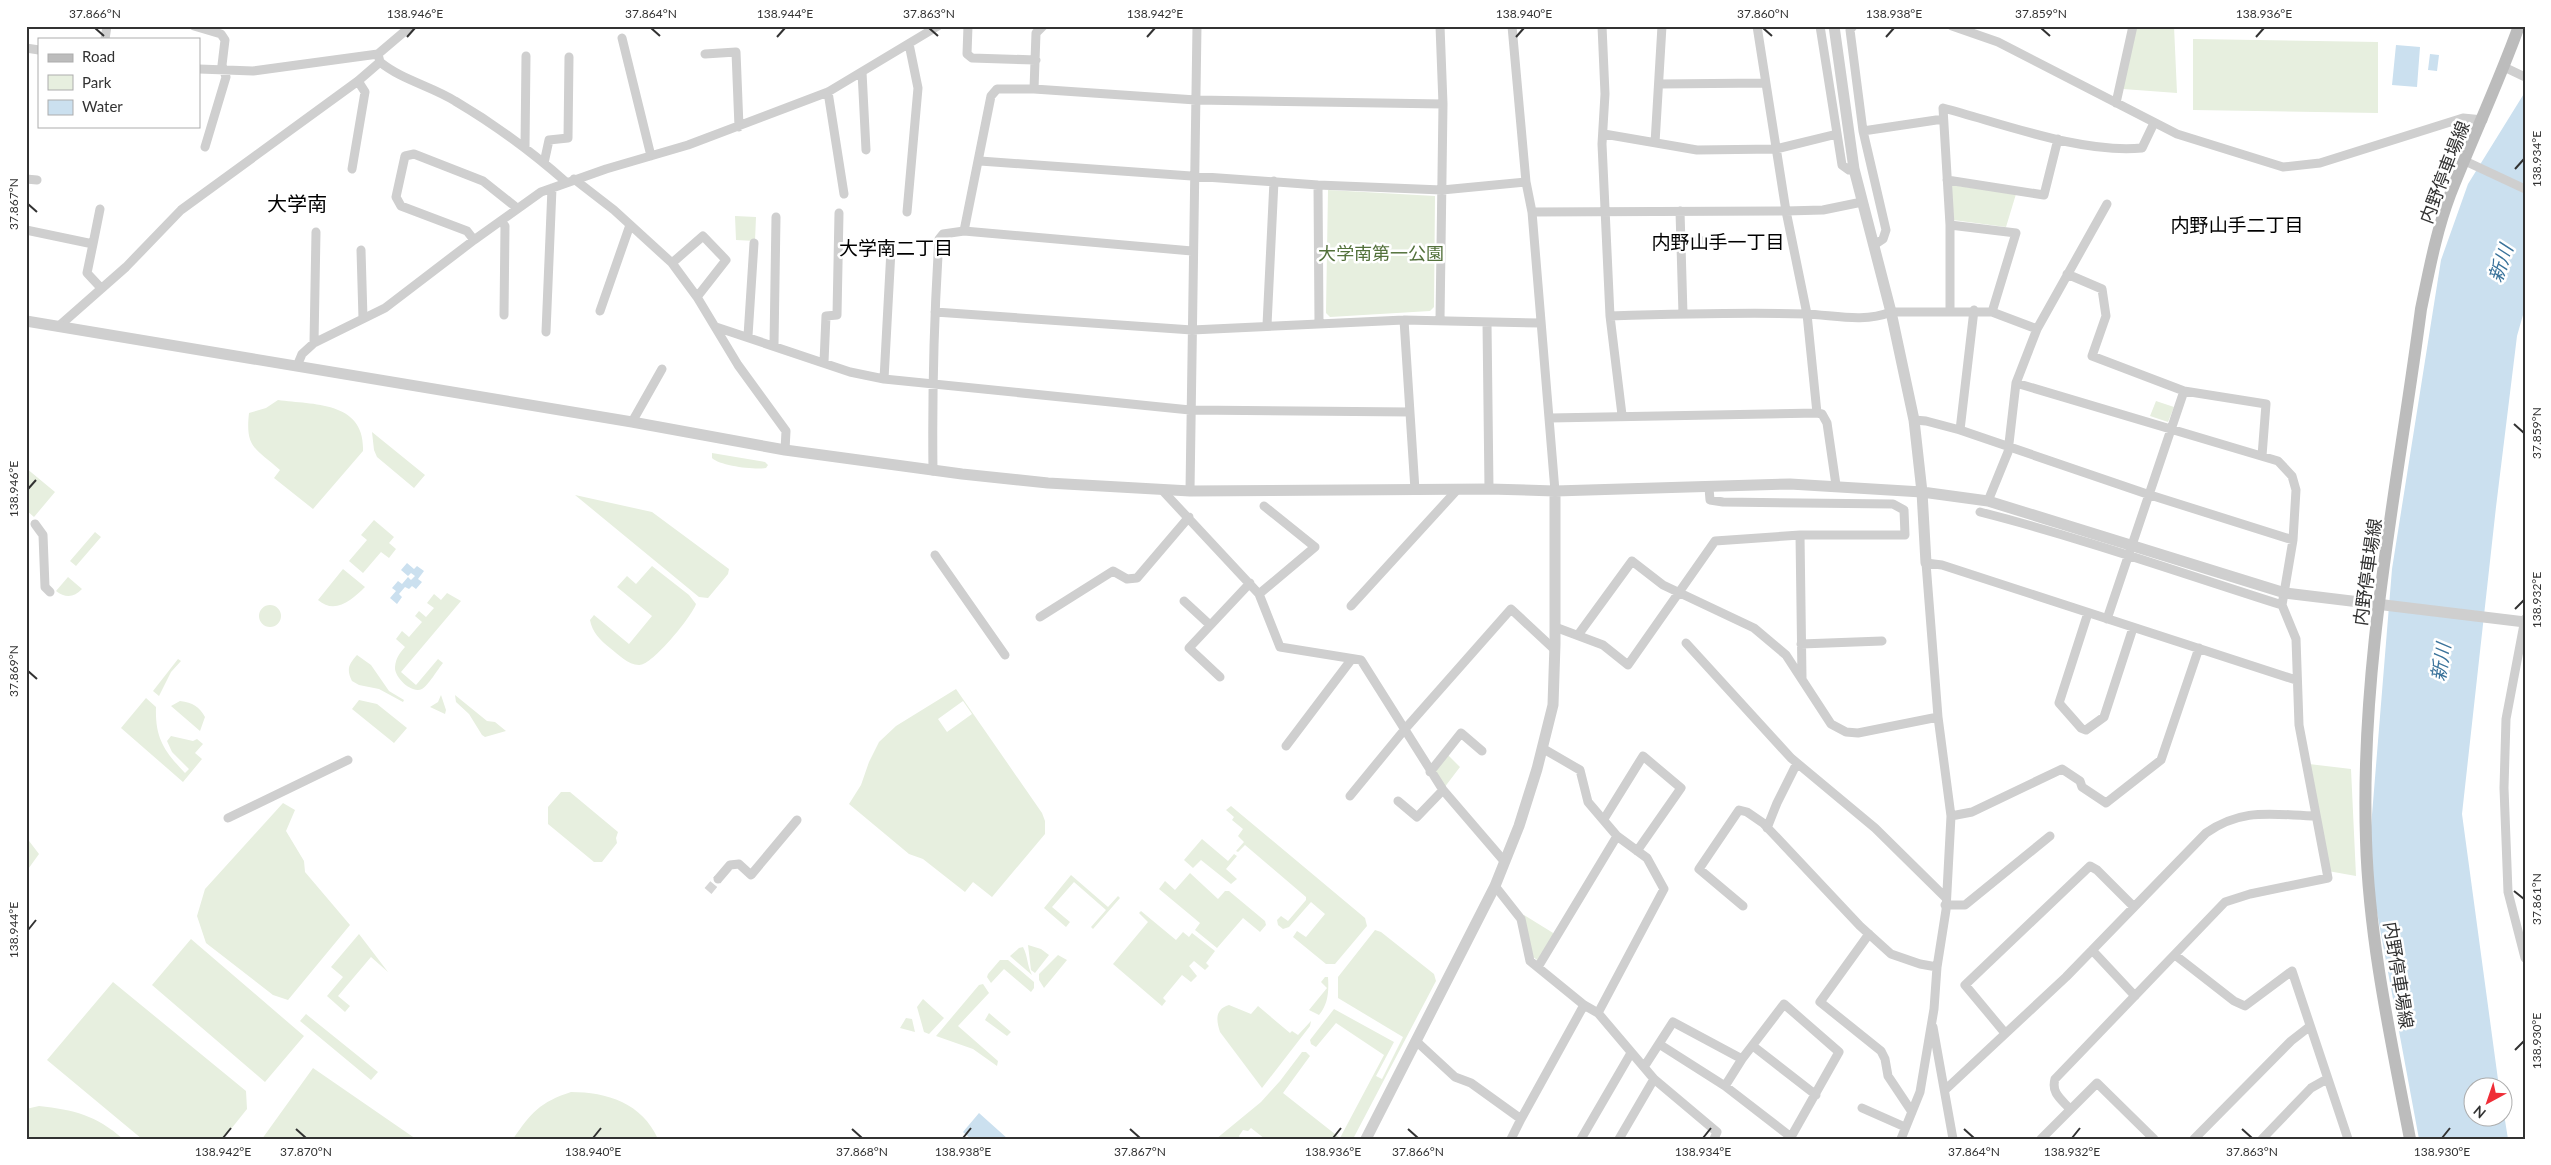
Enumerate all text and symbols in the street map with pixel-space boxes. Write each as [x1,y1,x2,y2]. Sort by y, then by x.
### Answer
text: 37.866°N [69,6,121,21]
text: 138.946°E [387,6,443,21]
text: 37.864°N [625,6,677,21]
text: 138.944°E [757,6,813,21]
text: 37.863°N [903,6,955,21]
text: 138.942°E [1127,6,1183,21]
text: 138.940°E [1496,6,1552,21]
text: 37.860°N [1737,6,1789,21]
text: 138.938°E [1866,6,1922,21]
text: 37.859°N [2015,6,2067,21]
text: 138.936°E [2236,6,2292,21]
legend [38,38,200,128]
text: Road [82,47,115,65]
text: Park [82,73,112,91]
text: Water [82,97,123,115]
street label: 内野停車場線 [2414,118,2474,226]
text: 138.934°E [2529,131,2544,187]
text: 37.867°N [6,178,21,230]
district label: 大学南 [267,191,327,215]
district label: 内野山手二丁目 [2170,213,2304,236]
district label: 内野山手一丁目 [1651,230,1785,253]
district label: 大学南二丁目 [839,236,953,259]
water label: 新川 [2483,239,2518,285]
park label: 大学南第一公園 [1318,242,1444,264]
text: 37.859°N [2529,407,2544,459]
text: 138.946°E [6,461,21,517]
street label: 内野停車場線 [2349,517,2385,627]
text: 138.932°E [2529,572,2544,628]
water label: 新川 [2426,639,2455,683]
text: 37.869°N [6,645,21,697]
text: 37.861°N [2529,873,2544,925]
text: 138.944°E [6,902,21,958]
street label: 内野停車場線 [2380,920,2418,1030]
text: 138.930°E [2529,1013,2544,1069]
north arrow [2464,1078,2514,1128]
text: N [2470,1102,2489,1122]
text: 138.942°E [195,1144,251,1159]
text: 37.870°N [280,1144,332,1159]
text: 138.940°E [565,1144,621,1159]
text: 37.868°N [836,1144,888,1159]
text: 138.938°E [935,1144,991,1159]
text: 37.867°N [1114,1144,1166,1159]
text: 138.936°E [1305,1144,1361,1159]
text: 37.866°N [1392,1144,1444,1159]
text: 138.934°E [1675,1144,1731,1159]
text: 37.864°N [1948,1144,2000,1159]
text: 138.932°E [2044,1144,2100,1159]
text: 37.863°N [2226,1144,2278,1159]
text: 138.930°E [2414,1144,2470,1159]

